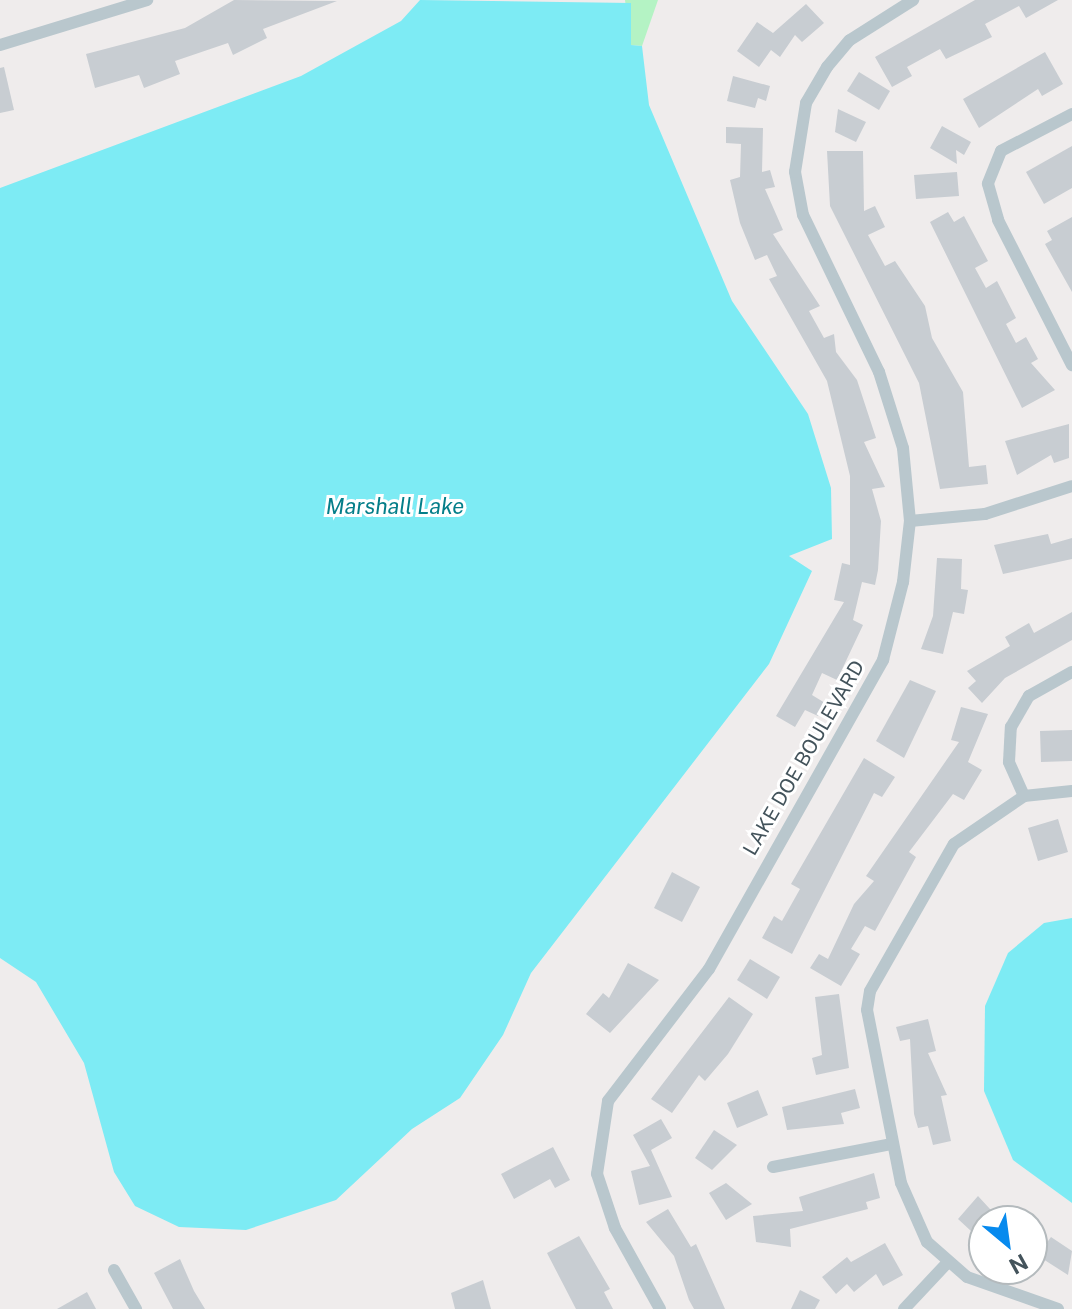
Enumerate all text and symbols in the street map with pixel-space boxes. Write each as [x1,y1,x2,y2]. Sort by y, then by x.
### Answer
water label: Marshall Lake [326,494,464,520]
street label: LAKE DOE BOULEVARD [738,656,870,860]
north arrow [968,1205,1048,1285]
text: N [1005,1249,1032,1280]

